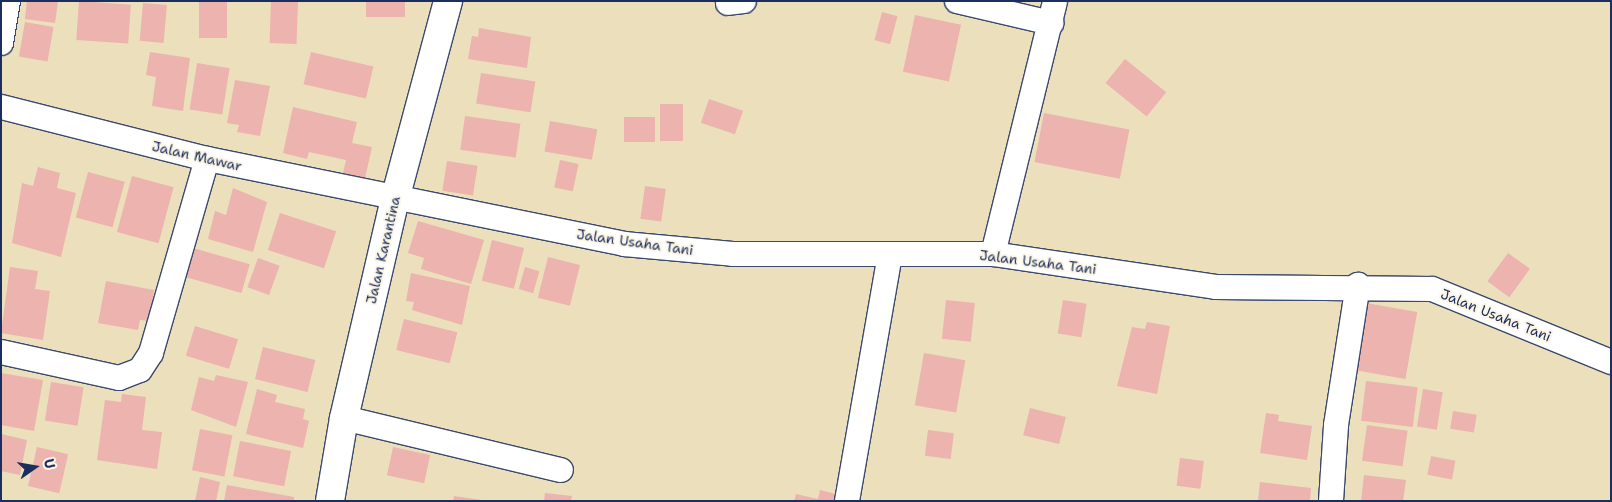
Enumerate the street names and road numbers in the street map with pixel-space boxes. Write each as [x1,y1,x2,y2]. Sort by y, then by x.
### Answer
street label: Jalan Mawar [150,137,244,175]
street label: Jalan Karantina [362,195,404,305]
street label: Jalan Usaha Tani [576,225,694,259]
street label: Jalan Usaha Tani [979,246,1097,278]
street label: Jalan Usaha Tani [1438,285,1554,345]

